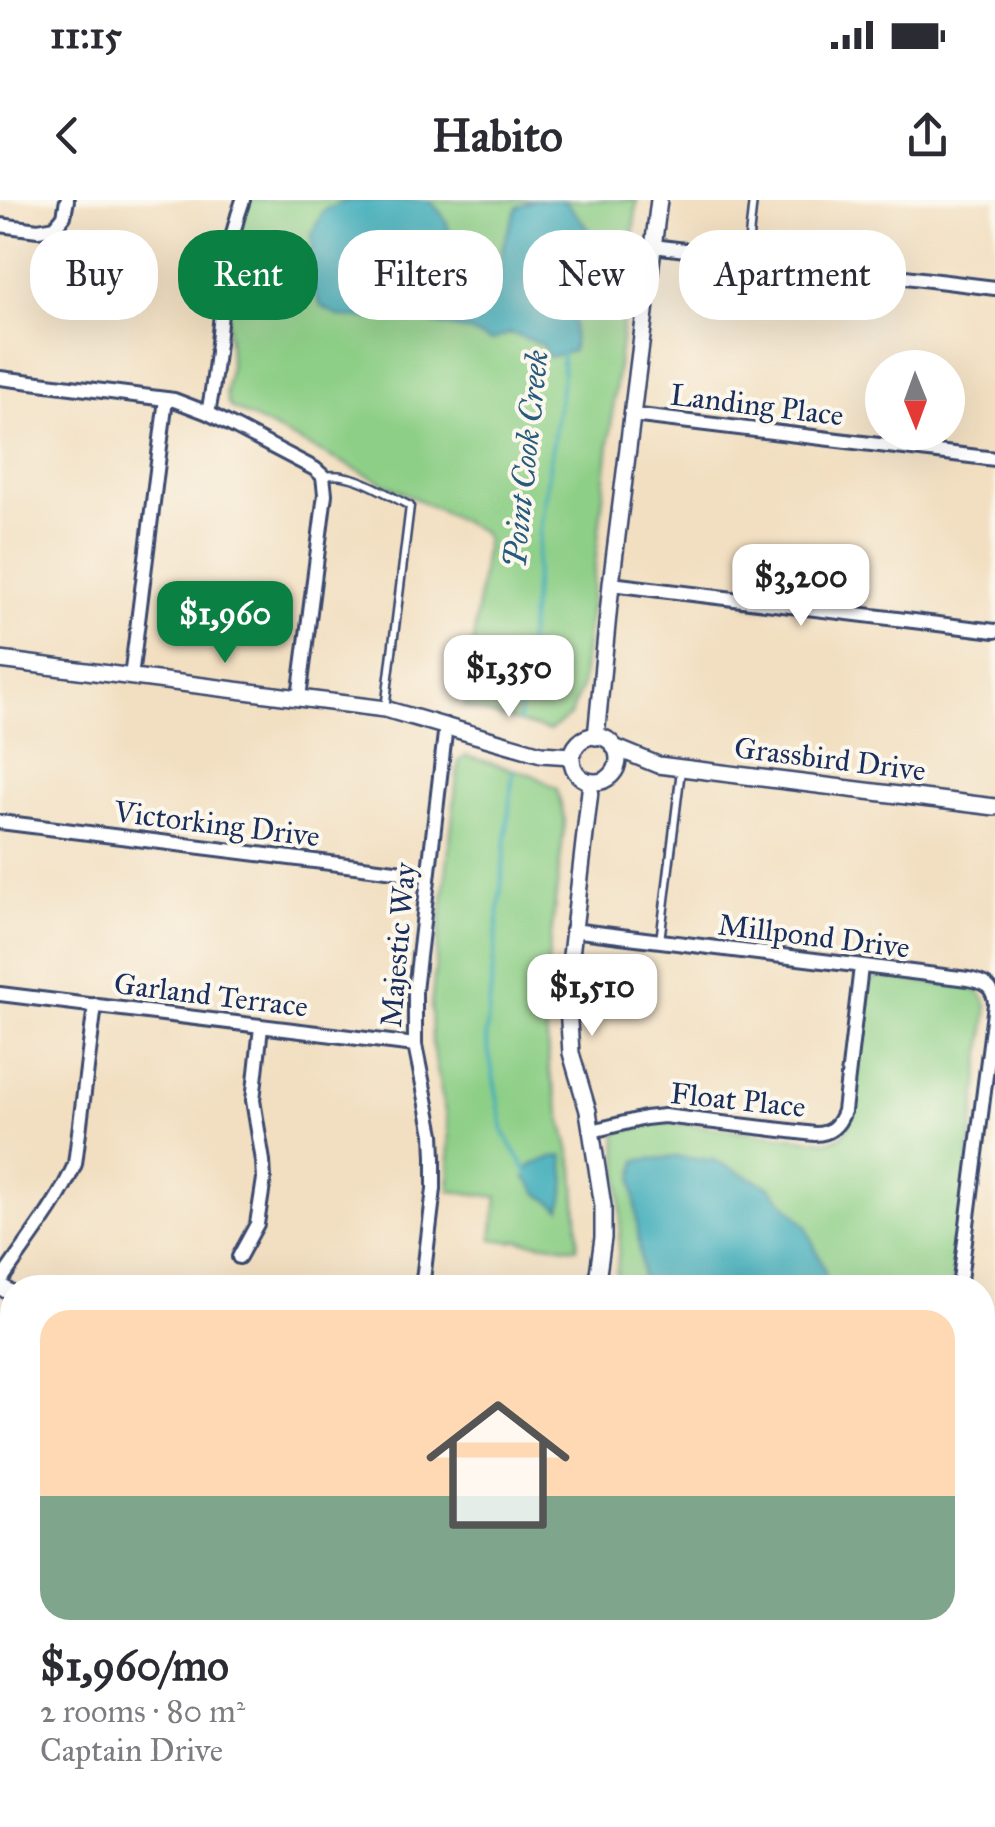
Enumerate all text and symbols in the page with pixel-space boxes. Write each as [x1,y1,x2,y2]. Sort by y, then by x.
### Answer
text: 11:15 [50,12,122,58]
icon: back [40,108,95,163]
text: Habito [432,108,563,163]
icon: share [900,108,955,163]
chip: Buy [30,230,158,320]
chip: Rent [178,230,318,320]
chip: Filters [338,230,503,320]
chip: New [523,230,659,320]
chip: Apartment [679,230,906,320]
water label: Point Cook Creek [495,348,557,570]
north arrow [865,350,965,450]
map controls [865,350,965,450]
street label: Landing Place [668,377,846,433]
pin: $3,200 [720,544,882,629]
text: $3,200 [754,557,848,596]
pin: $1,960 [144,581,306,666]
text: $1,960 [179,594,271,633]
pin: $1,350 [428,635,590,720]
text: $1,350 [466,648,552,687]
street label: Grassbird Drive [732,729,928,789]
street label: Victorking Drive [111,793,322,854]
street label: Majestic Way [373,860,423,1029]
street label: Millpond Drive [716,906,912,966]
pin: $1,510 [511,954,673,1039]
street label: Garland Terrace [112,965,310,1025]
text: $1,510 [549,967,635,1006]
street label: Float Place [669,1075,807,1125]
icon: home [408,1375,588,1555]
text: $1,960/mo [40,1640,229,1692]
text: 2 rooms · 80 m² [40,1692,245,1731]
text: Captain Drive [40,1731,223,1770]

